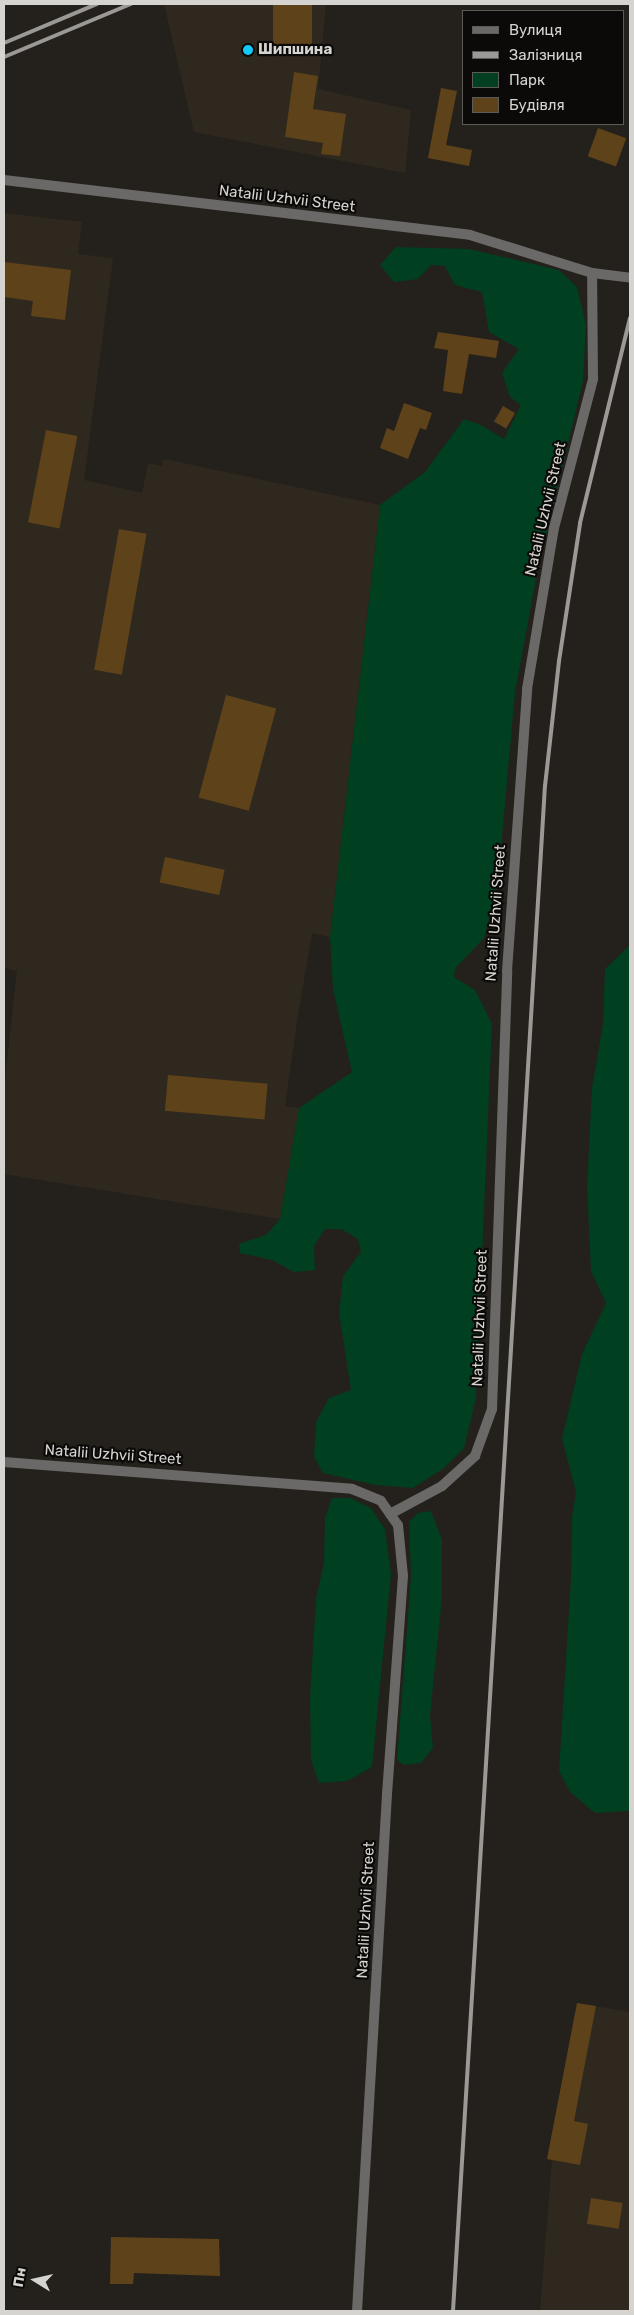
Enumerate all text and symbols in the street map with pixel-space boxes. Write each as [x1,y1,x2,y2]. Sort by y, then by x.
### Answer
legend [462,10,624,125]
text: Вулиця [509,21,562,39]
place label: Шипшина [258,41,332,59]
marker: Шипшина [242,44,254,56]
text: Залізниця [509,46,582,64]
text: Парк [509,71,545,89]
text: Будівля [509,96,565,114]
street label: Natalii Uzhvii Street [218,182,356,216]
street label: Natalii Uzhvii Street [522,440,570,578]
street label: Natalii Uzhvii Street [482,844,510,982]
street label: Natalii Uzhvii Street [469,1249,491,1387]
street label: Natalii Uzhvii Street [44,1441,182,1469]
street label: Natalii Uzhvii Street [353,1841,379,1979]
north arrow [10,2255,60,2305]
text: Пн [10,2266,30,2288]

